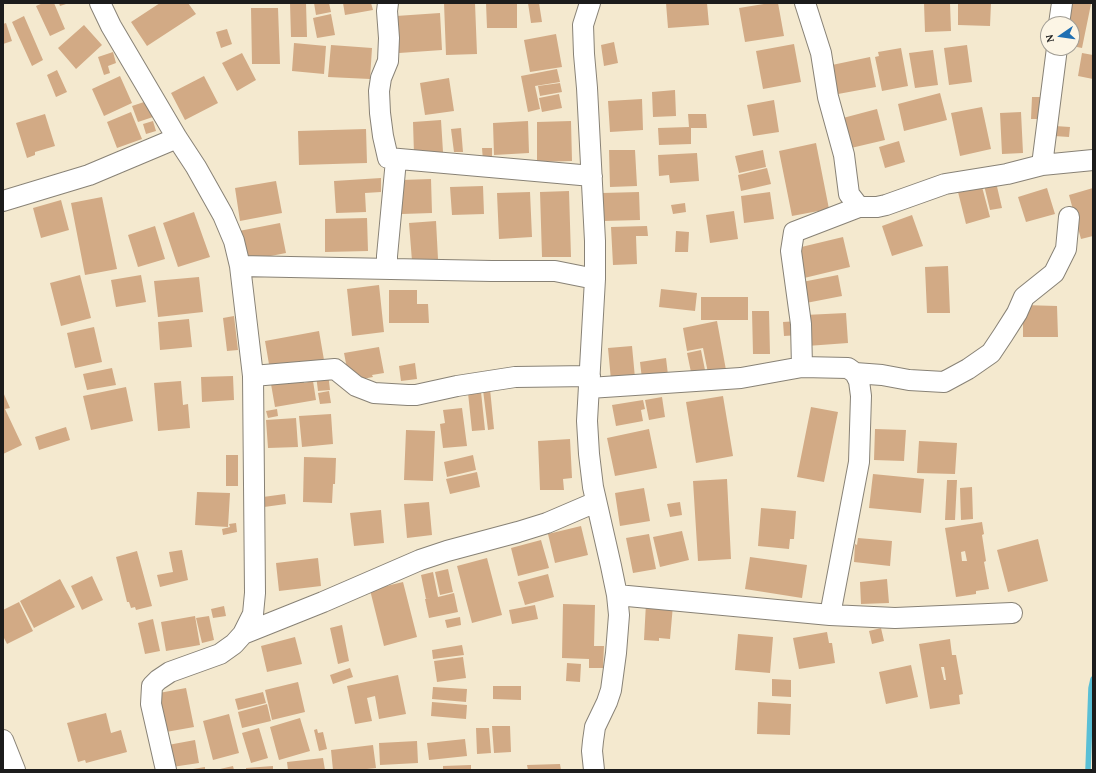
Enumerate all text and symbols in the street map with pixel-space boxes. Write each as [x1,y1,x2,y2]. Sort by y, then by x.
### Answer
north arrow [1040,16,1080,56]
text: N [1041,33,1058,44]

